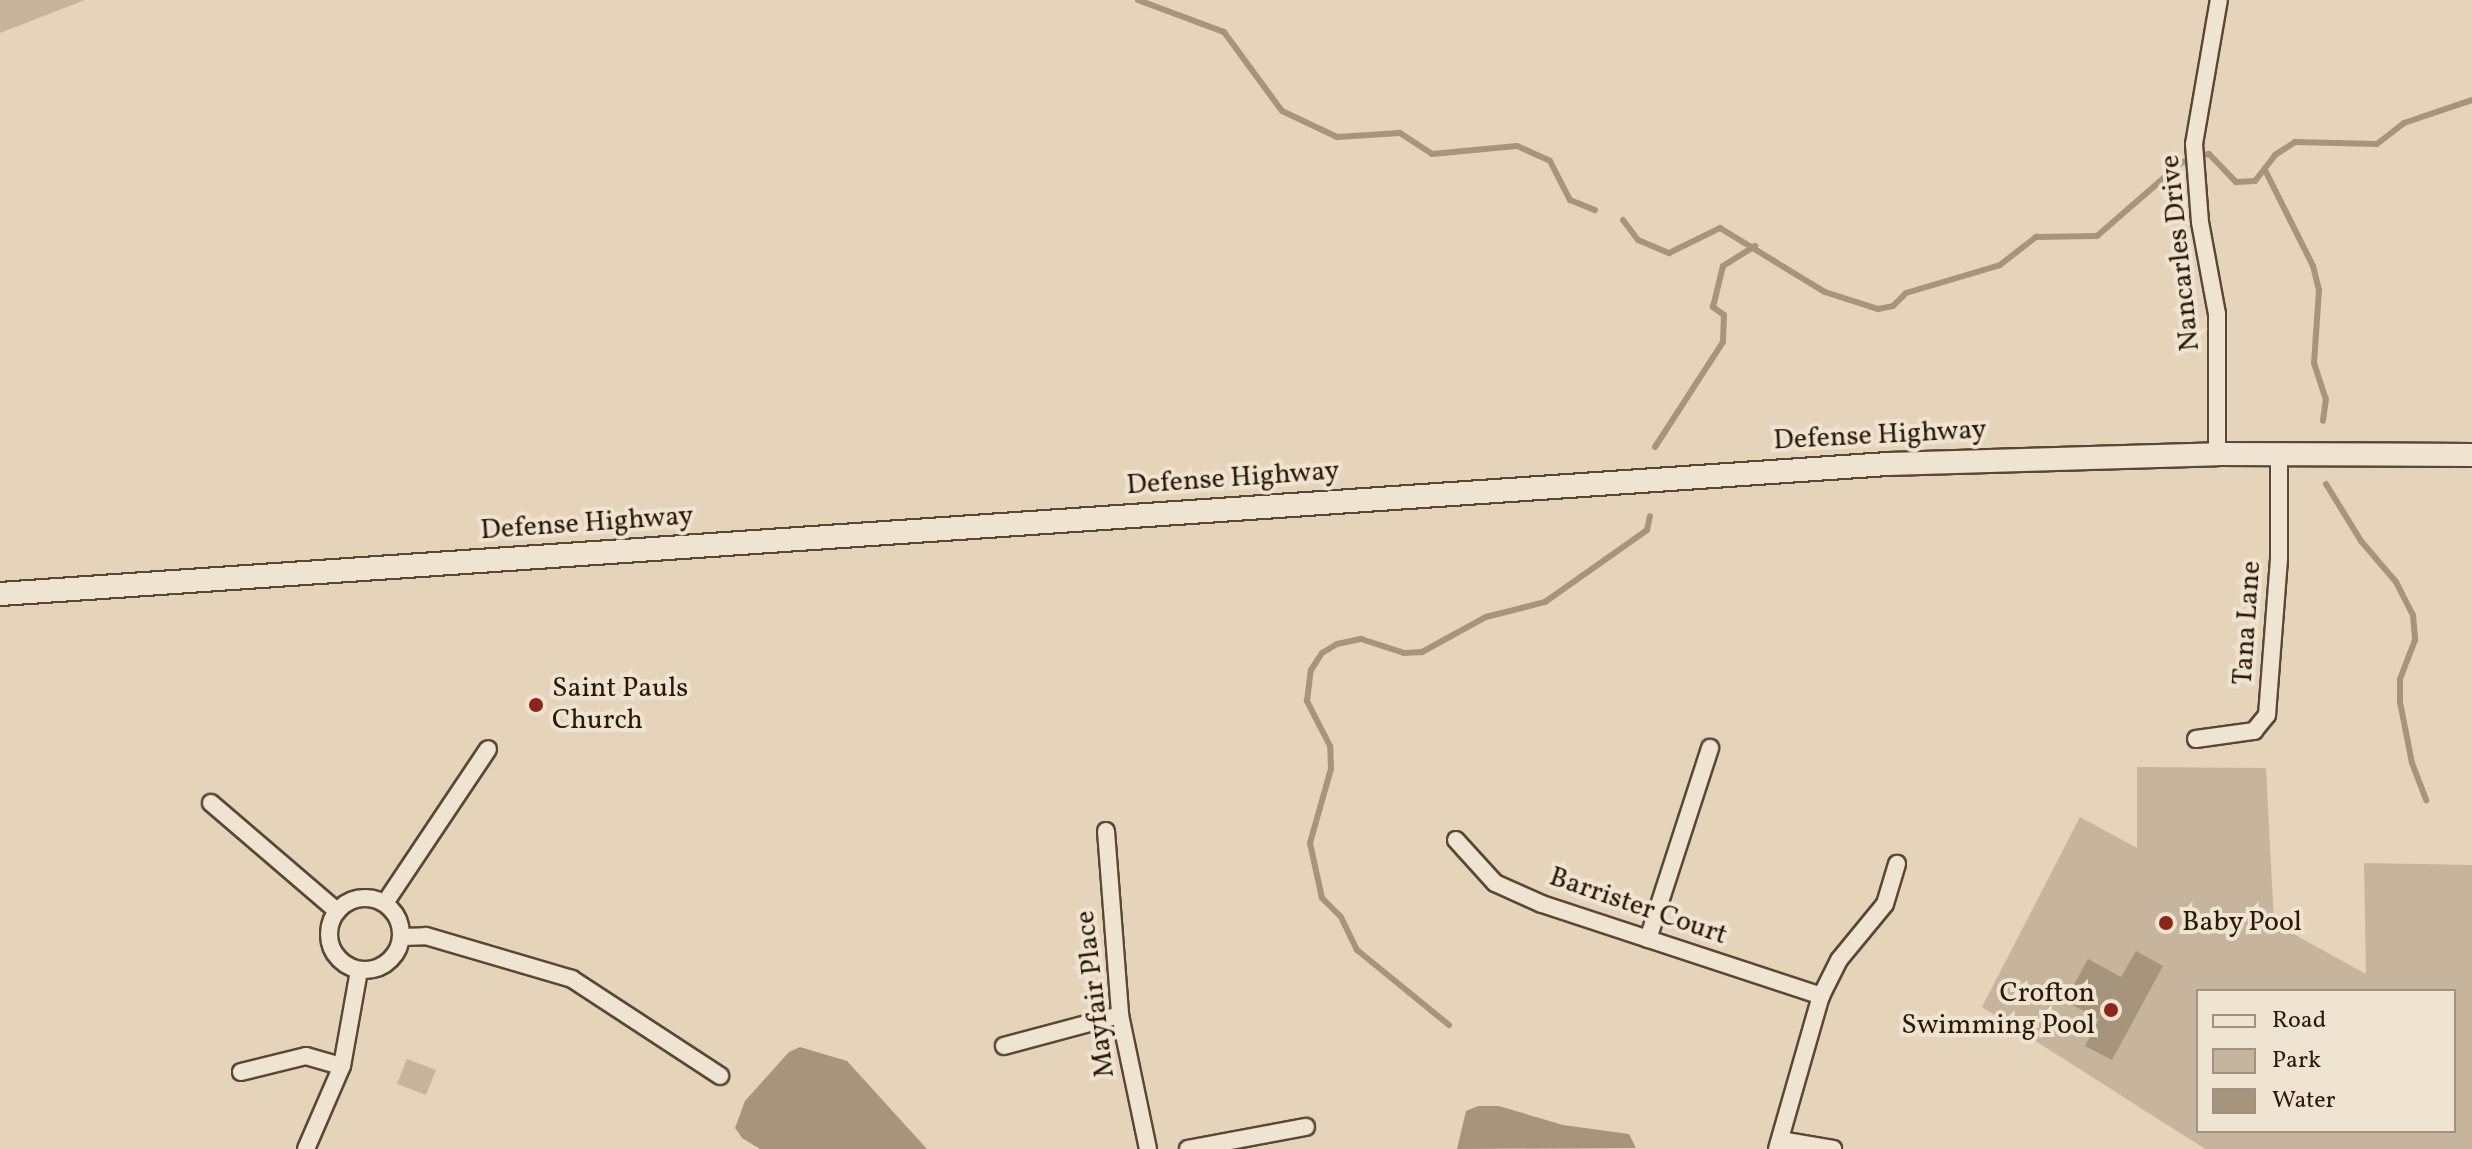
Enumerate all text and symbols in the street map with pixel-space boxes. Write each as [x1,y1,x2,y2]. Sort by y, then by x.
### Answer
street label: Nancarles Drive [2154,153,2208,353]
street label: Defense Highway [1773,414,1987,458]
street label: Defense Highway [1125,455,1341,503]
street label: Defense Highway [479,500,695,548]
street label: Tana Lane [2227,560,2269,686]
place label: Saint Pauls Church [552,672,688,738]
marker: Saint Pauls Church [527,696,545,714]
street label: Barrister Court [1545,861,1731,953]
place label: Baby Pool [2182,906,2303,940]
street label: Mayfair Place [1069,909,1123,1079]
marker: Baby Pool [2157,914,2175,932]
place label: Crofton Swimming Pool [1901,977,2095,1043]
legend [2196,989,2456,1133]
marker: Crofton Swimming Pool [2102,1001,2120,1019]
text: Road [2272,1004,2326,1038]
text: Park [2272,1044,2321,1078]
text: Water [2272,1084,2336,1118]

